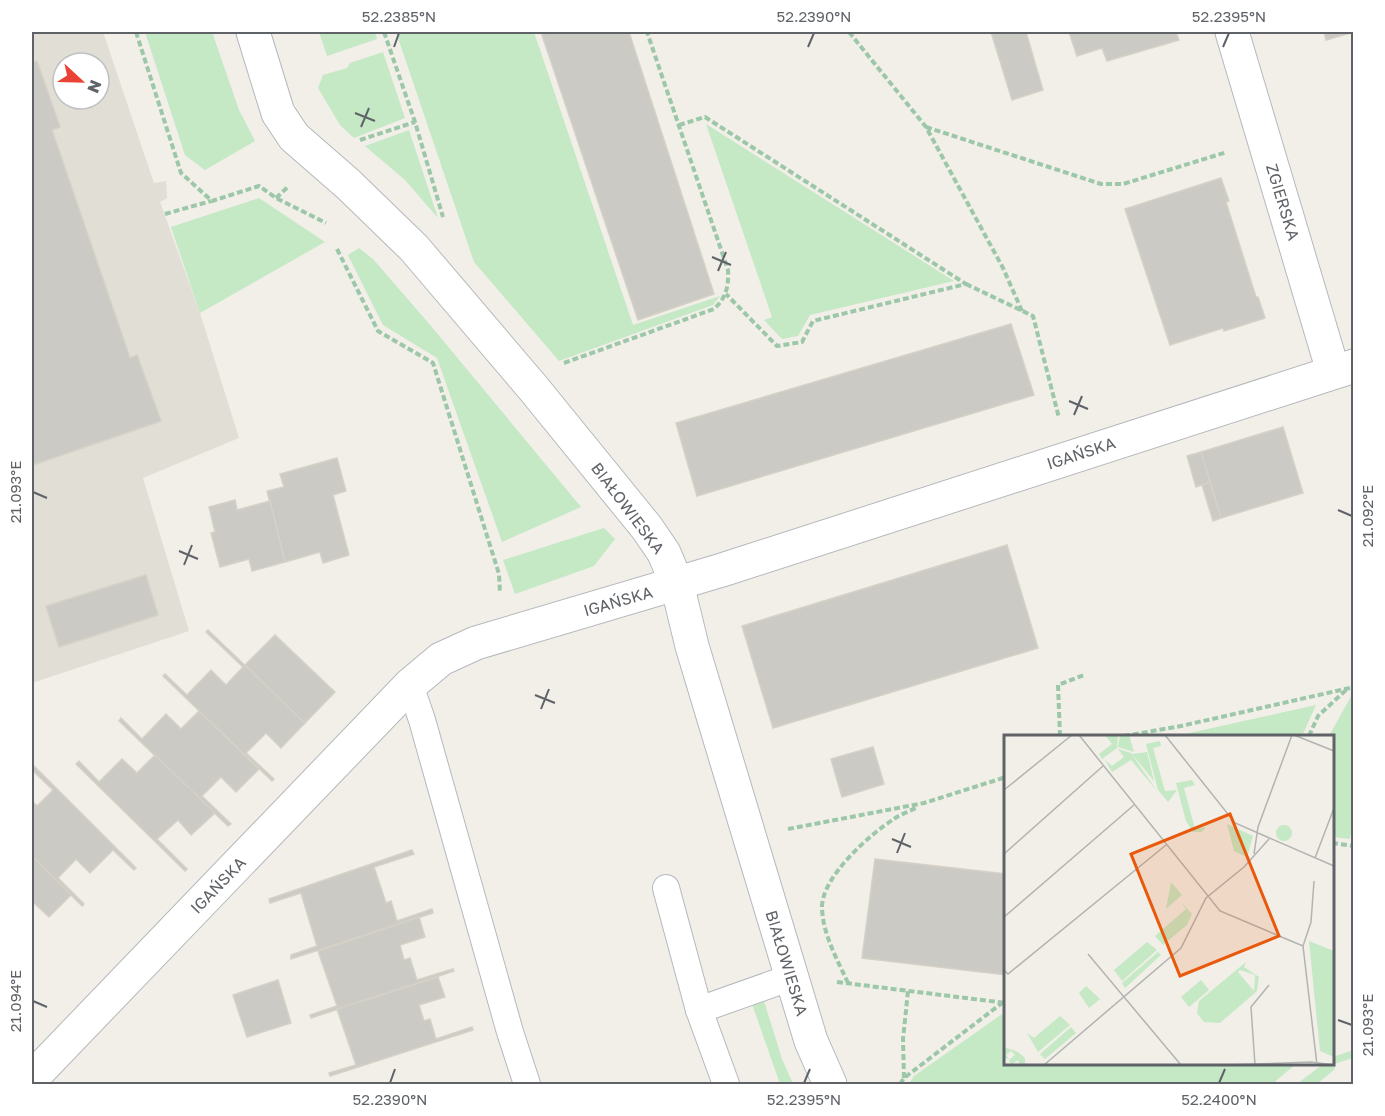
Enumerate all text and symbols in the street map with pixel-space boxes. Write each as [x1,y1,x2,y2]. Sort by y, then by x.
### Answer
text: 52.2385°N [362,7,436,25]
text: 52.2390°N [776,7,852,25]
text: 52.2395°N [1192,7,1266,25]
north arrow [51,51,111,111]
text: N [83,77,106,96]
street label: ZGIERSKA [1262,161,1304,243]
street label: IGAŃSKA [1044,432,1118,474]
street label: BIAŁOWIESKA [587,458,669,558]
text: 21.093°E [6,461,24,523]
text: 21.092°E [1358,485,1376,547]
street label: IGAŃSKA [581,582,655,620]
inset map [1004,735,1334,1065]
street label: IGAŃSKA [186,852,250,918]
street label: BIAŁOWIESKA [761,908,813,1018]
text: 21.094°E [6,970,24,1032]
text: 21.093°E [1358,994,1376,1056]
text: 52.2390°N [352,1090,428,1108]
text: 52.2395°N [767,1090,841,1108]
text: 52.2400°N [1181,1090,1257,1108]

